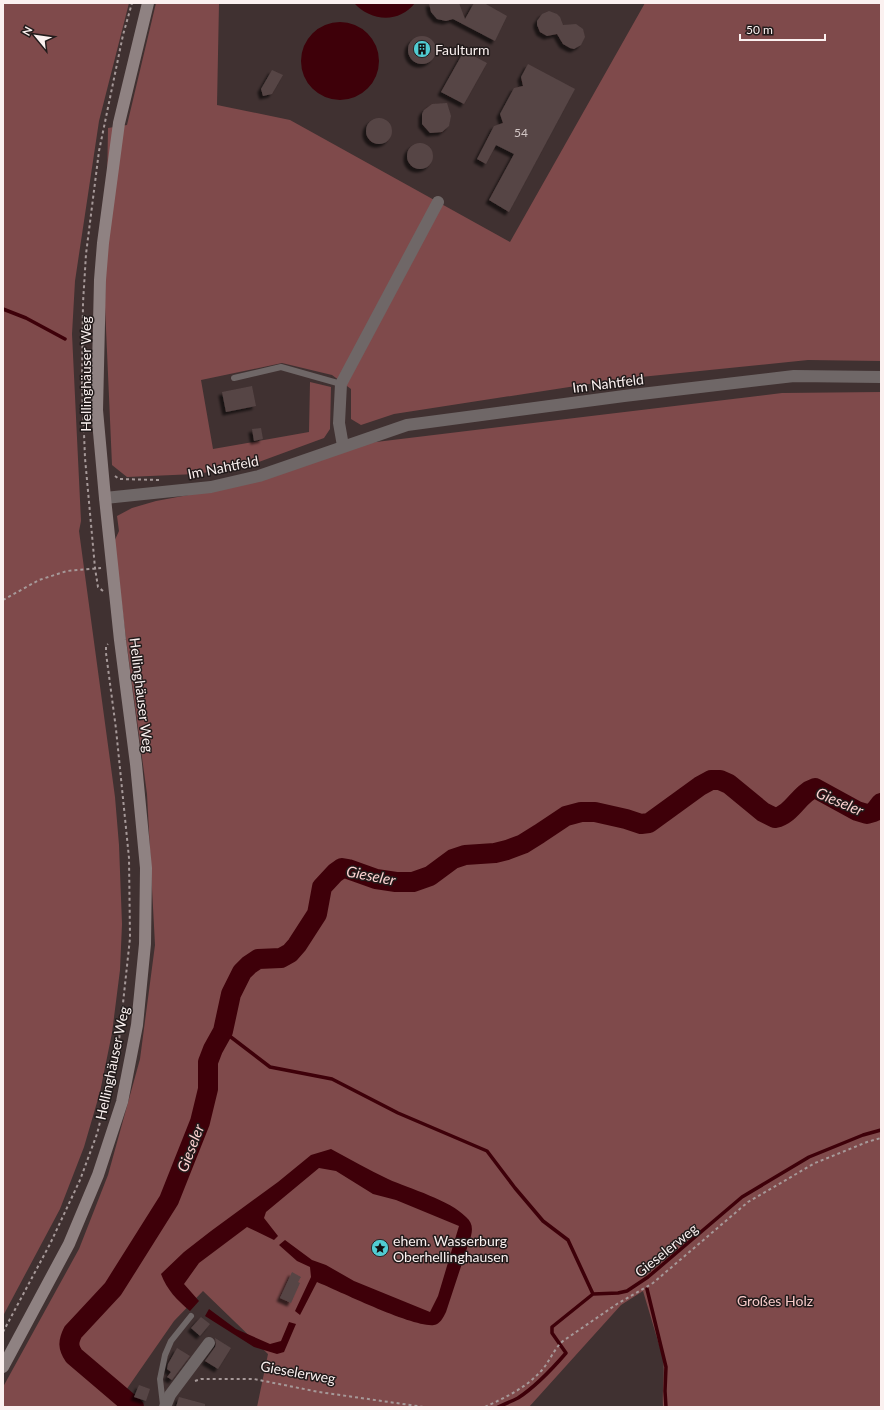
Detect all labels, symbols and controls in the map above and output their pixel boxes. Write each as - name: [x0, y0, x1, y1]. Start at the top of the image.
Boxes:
- north arrow: [16, 16, 56, 56]
- scale bar: [740, 16, 825, 42]
- text: 50 m: [746, 22, 773, 37]
- text: N: [19, 24, 35, 38]
- building icon: Faulturm: [412, 39, 432, 59]
- place label: Faulturm: [435, 41, 489, 58]
- house number: 54: [514, 125, 528, 140]
- street label: Hellinghäuser Weg: [77, 316, 94, 432]
- street label: Im Nahtfeld: [571, 370, 645, 396]
- street label: Im Nahtfeld: [186, 452, 260, 482]
- street label: Hellinghäuser Weg: [127, 637, 157, 753]
- water label: Gieseler: [814, 783, 867, 819]
- water label: Gieseler: [345, 861, 398, 889]
- street label: Hellinghäuser Weg: [92, 1005, 132, 1121]
- water label: Gieseler: [173, 1121, 208, 1174]
- street label: Gieselerweg: [631, 1220, 701, 1280]
- place label: ehem. Wasserburg Oberhellinghausen: [393, 1232, 509, 1265]
- place icon: ehem. Wasserburg Oberhellinghausen: [370, 1238, 390, 1258]
- park label: Großes Holz: [737, 1292, 813, 1309]
- street label: Gieselerweg: [259, 1357, 337, 1387]

